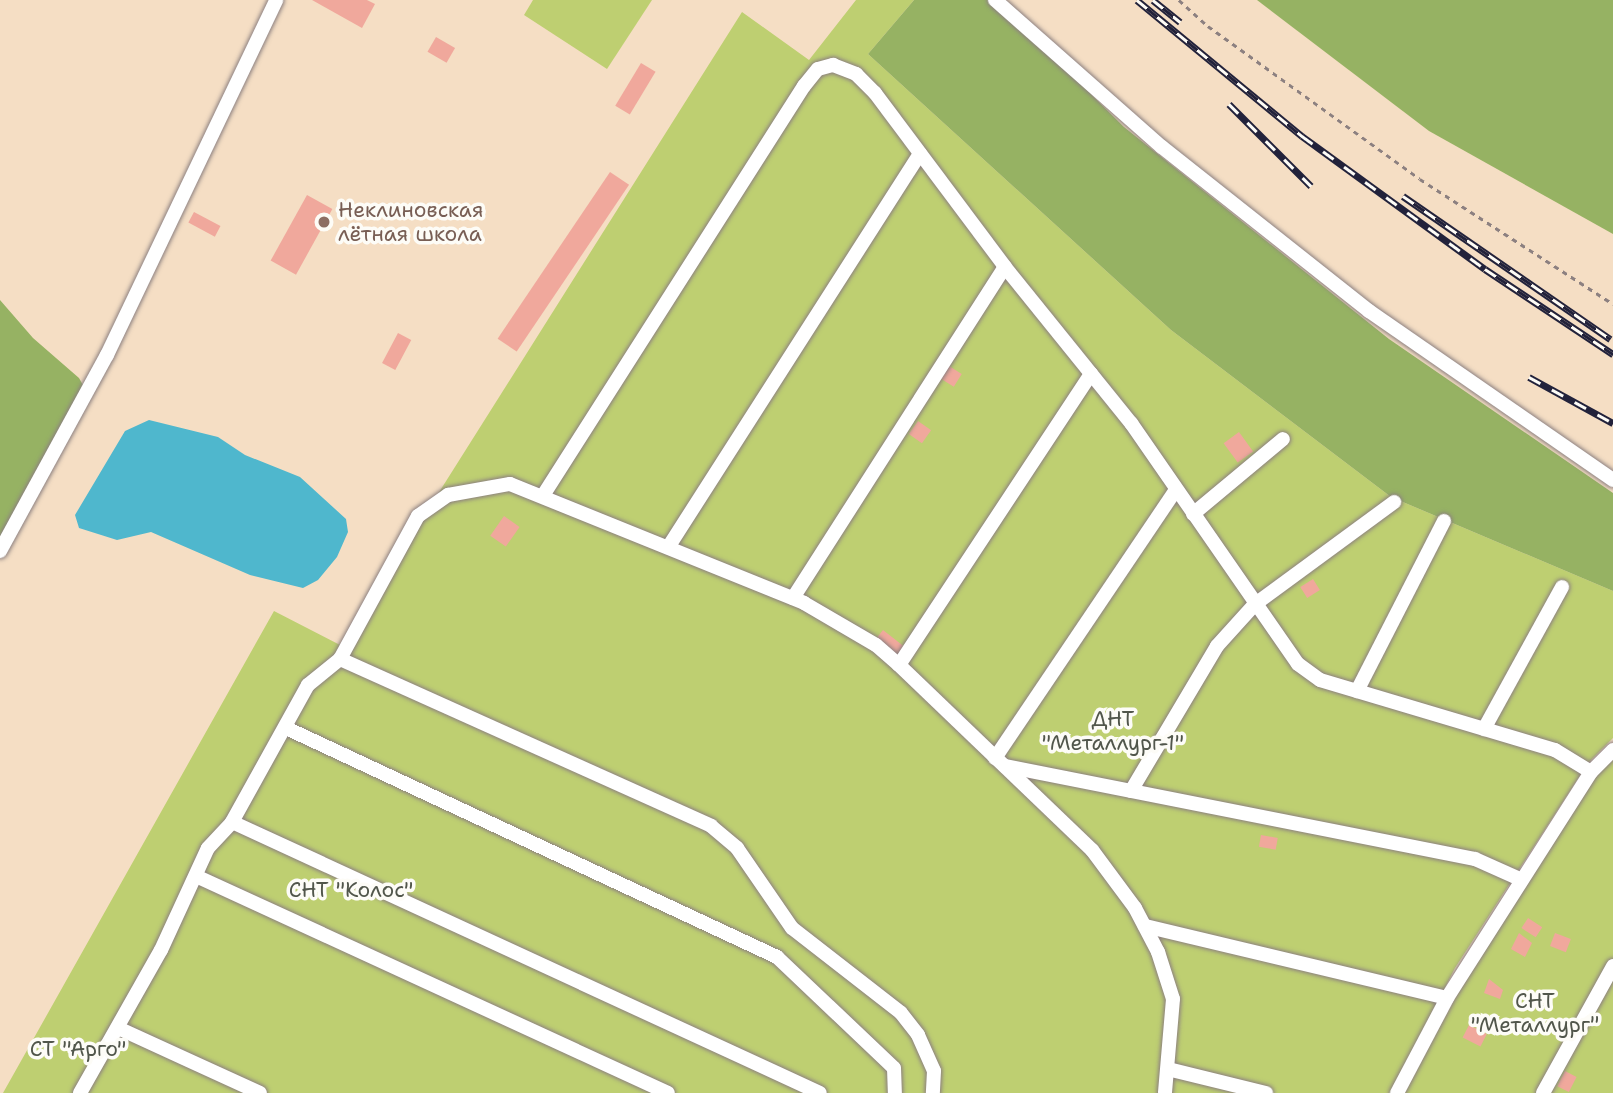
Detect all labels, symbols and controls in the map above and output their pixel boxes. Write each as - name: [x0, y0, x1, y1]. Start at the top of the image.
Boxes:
- place label: Неклиновская лётная школа: [338, 197, 483, 247]
- marker: Неклиновская лётная школа: [316, 214, 332, 230]
- park label: ДНТ "Металлург-1": [1042, 706, 1184, 756]
- park label: СНТ "Колос": [289, 877, 413, 903]
- park label: СНТ "Металлург": [1471, 988, 1599, 1038]
- park label: СТ "Арго": [30, 1036, 126, 1062]

